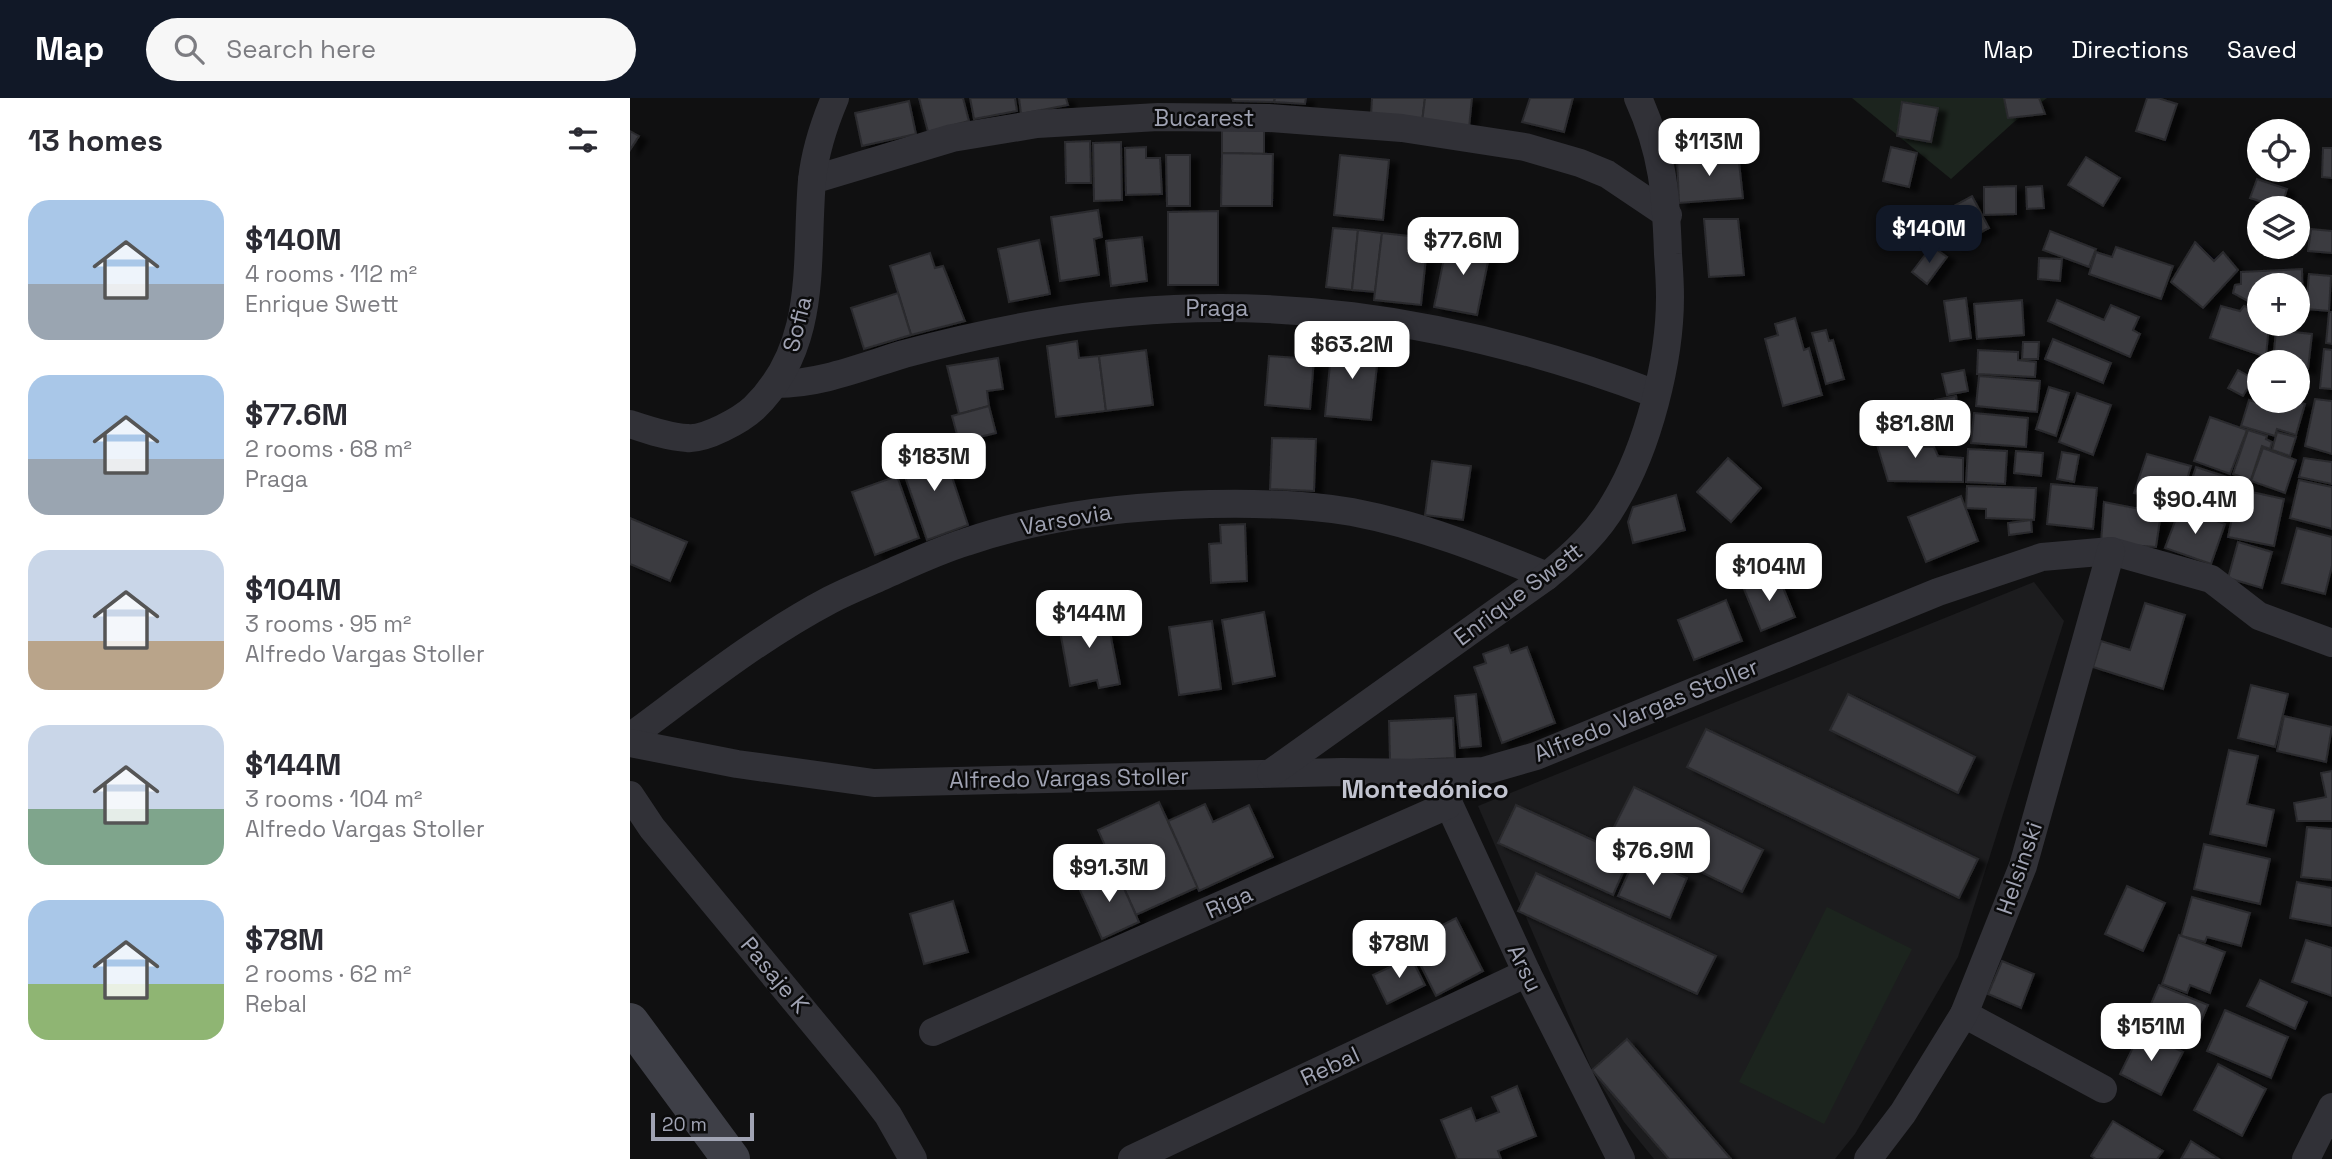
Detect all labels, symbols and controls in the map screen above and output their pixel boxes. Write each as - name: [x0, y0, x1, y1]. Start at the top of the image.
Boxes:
- search box: [146, 18, 636, 81]
- text: Map: [35, 28, 104, 70]
- icon: search: [170, 30, 208, 68]
- text: Search here: [226, 32, 376, 66]
- text: Map: [1983, 34, 2033, 65]
- text: Directions: [2071, 34, 2189, 65]
- text: Saved: [2227, 34, 2297, 65]
- street label: Bucarest: [1154, 103, 1254, 133]
- pin: $113M: [1660, 118, 1758, 178]
- map controls: [2247, 119, 2310, 413]
- button: locate: [2247, 119, 2310, 182]
- text: 13 homes: [28, 121, 163, 160]
- icon: filters: [564, 121, 602, 159]
- text: $113M: [1675, 126, 1744, 156]
- button: layers: [2247, 196, 2310, 259]
- pin: $140M: [1880, 206, 1978, 265]
- text: $140M: [1892, 213, 1966, 243]
- pin: $77.6M: [1406, 218, 1520, 277]
- text: $140M: [245, 220, 342, 259]
- text: $77.6M: [1424, 225, 1502, 255]
- icon: home: [84, 228, 168, 312]
- text: 4 rooms · 112 m²: [245, 259, 417, 289]
- button: +: [2247, 273, 2310, 336]
- text: Enrique Swett: [245, 289, 399, 319]
- street label: Sofia: [776, 293, 818, 355]
- street label: Praga: [1185, 293, 1249, 323]
- pin: $63.2M: [1295, 322, 1409, 381]
- text: $63.2M: [1311, 329, 1393, 359]
- button: −: [2247, 350, 2310, 413]
- text: $77.6M: [245, 395, 348, 434]
- pin: $81.8M: [1858, 400, 1972, 460]
- icon: home: [84, 403, 168, 487]
- text: $81.8M: [1875, 408, 1955, 438]
- text: 2 rooms · 68 m²: [245, 434, 412, 464]
- pin: $183M: [885, 434, 983, 493]
- text: $183M: [898, 441, 970, 471]
- text: Praga: [245, 464, 308, 494]
- pin: $90.4M: [2138, 476, 2252, 536]
- text: $90.4M: [2153, 484, 2237, 514]
- street label: Varsovia: [1018, 496, 1114, 542]
- street label: Enrique Swett: [1448, 536, 1588, 652]
- pin: $104M: [1720, 544, 1818, 603]
- text: $104M: [1732, 551, 1806, 581]
- text: $104M: [245, 570, 342, 609]
- icon: home: [84, 578, 168, 662]
- pin: $144M: [1040, 590, 1138, 650]
- text: $144M: [1052, 598, 1126, 628]
- text: 3 rooms · 95 m²: [245, 609, 411, 639]
- text: Alfredo Vargas Stoller: [245, 639, 485, 669]
- street label: Alfredo Vargas Stoller: [1529, 651, 1763, 769]
- text: $144M: [245, 745, 341, 784]
- icon: home: [84, 753, 168, 837]
- street label: Alfredo Vargas Stoller: [949, 761, 1189, 795]
- district label: Montedónico: [1341, 772, 1509, 806]
- text: 3 rooms · 104 m²: [245, 784, 422, 814]
- text: Alfredo Vargas Stoller: [245, 814, 485, 844]
- street label: Helsinski: [1989, 818, 2049, 918]
- pin: $76.9M: [1596, 828, 1710, 887]
- text: $76.9M: [1612, 835, 1694, 865]
- pin: $91.3M: [1052, 844, 1166, 904]
- text: $91.3M: [1069, 852, 1149, 882]
- street label: Riga: [1201, 879, 1257, 925]
- text: $78M: [245, 920, 324, 959]
- pin: $78M: [1358, 920, 1440, 980]
- icon: home: [84, 928, 168, 1012]
- text: $78M: [1369, 928, 1429, 958]
- street label: Pasaje K: [734, 930, 816, 1020]
- street label: Arsu: [1501, 939, 1549, 997]
- text: 2 rooms · 62 m²: [245, 959, 411, 989]
- text: Rebal: [245, 989, 307, 1019]
- pin: $151M: [2102, 1004, 2200, 1063]
- text: $151M: [2117, 1011, 2185, 1041]
- street label: Rebal: [1296, 1039, 1364, 1093]
- scale bar: [651, 1110, 754, 1142]
- text: 20 m: [662, 1112, 707, 1137]

